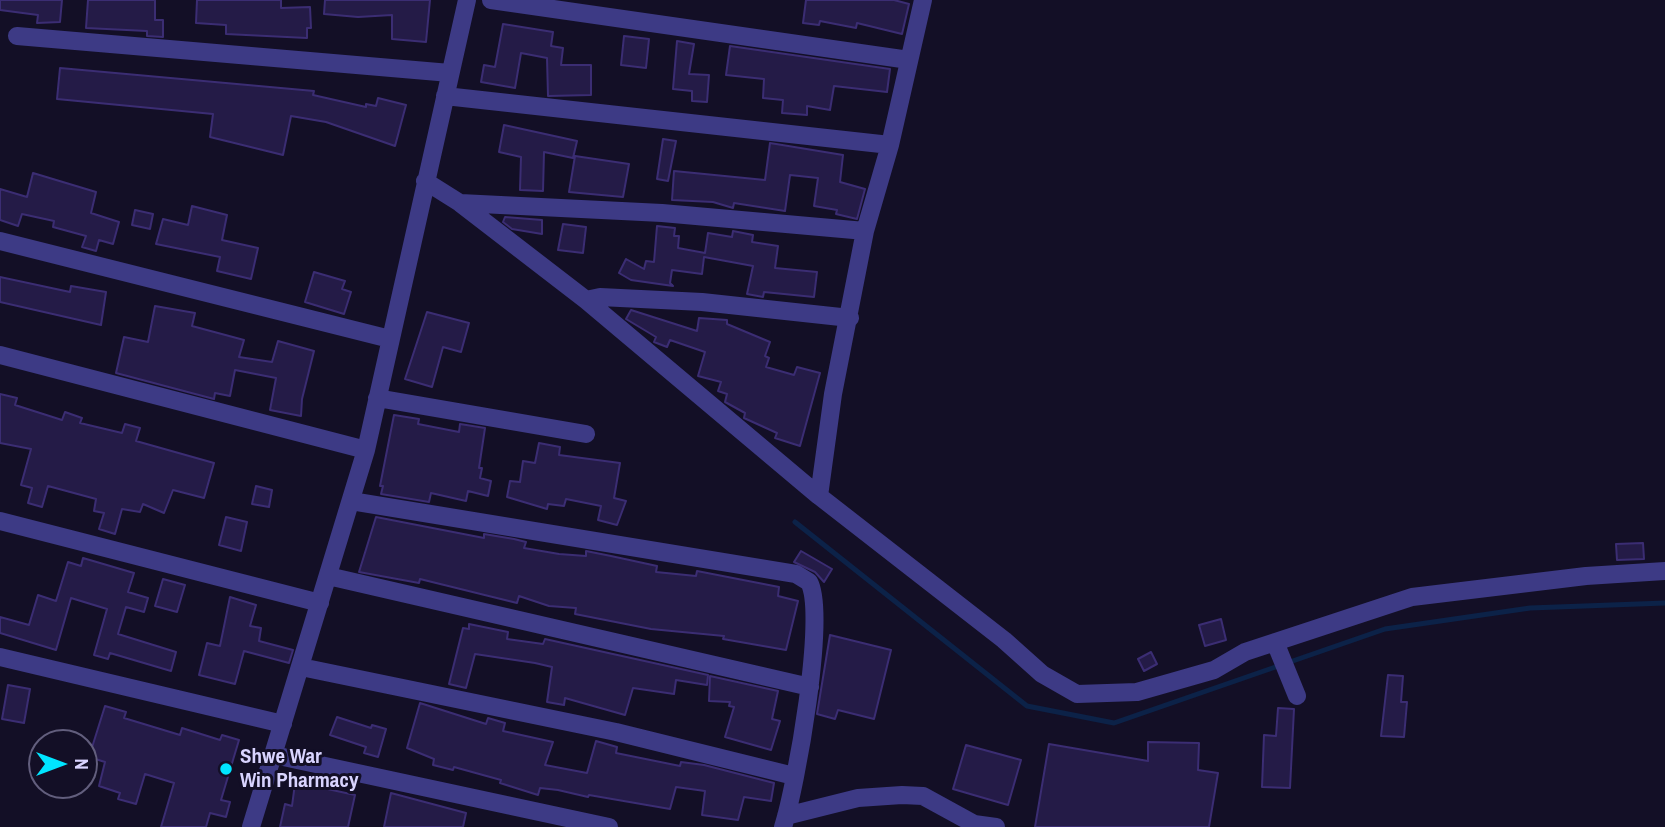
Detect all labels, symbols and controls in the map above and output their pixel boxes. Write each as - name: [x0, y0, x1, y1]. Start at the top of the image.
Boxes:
- north arrow: [28, 729, 98, 799]
- place label: Shwe War Win Pharmacy: [240, 744, 359, 794]
- text: N: [69, 758, 95, 770]
- marker: Shwe War Win Pharmacy: [218, 761, 234, 777]

